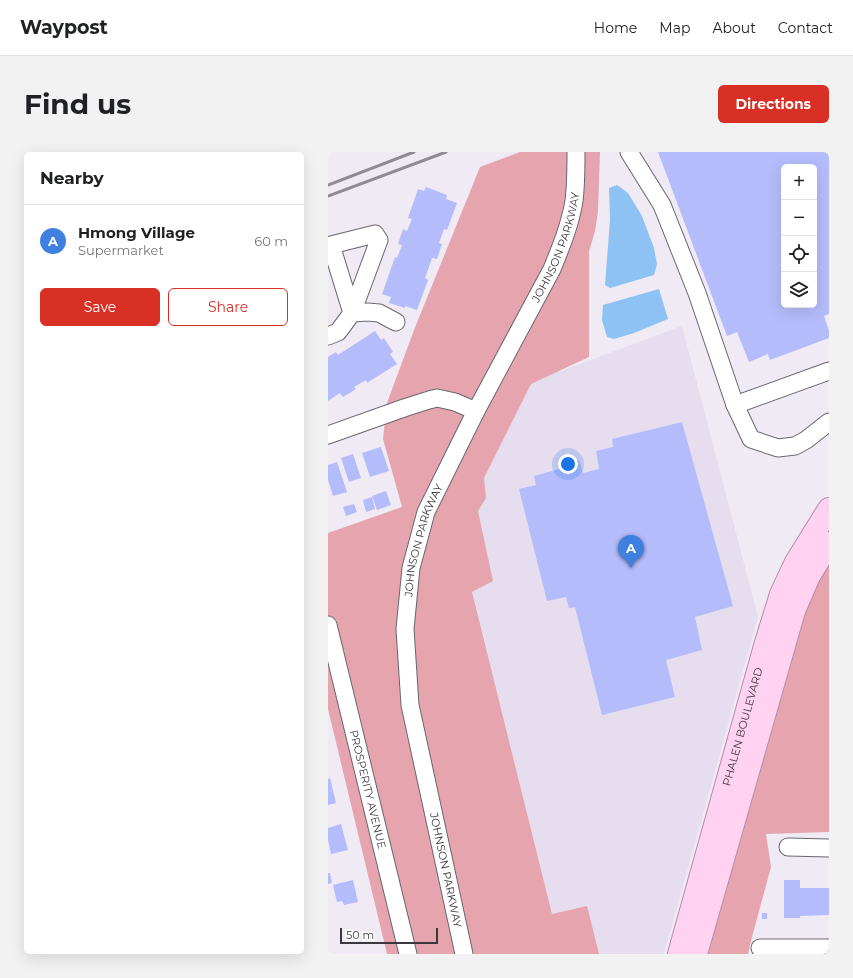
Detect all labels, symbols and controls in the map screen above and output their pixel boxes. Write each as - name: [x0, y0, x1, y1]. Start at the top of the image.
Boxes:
- text: Waypost: [20, 16, 108, 39]
- text: Home: [594, 19, 637, 37]
- text: Map: [659, 19, 690, 37]
- text: About: [712, 19, 756, 37]
- text: Contact: [778, 19, 833, 37]
- button: Directions: [718, 85, 829, 123]
- text: Find us: [24, 87, 131, 121]
- map controls: [781, 164, 817, 308]
- button: +: [781, 164, 817, 200]
- text: Nearby: [40, 168, 104, 188]
- street label: JOHNSON PARKWAY: [528, 191, 582, 305]
- button: −: [781, 200, 817, 236]
- text: Hmong Village: [78, 223, 195, 242]
- text: A: [48, 233, 58, 249]
- text: 60 m: [254, 233, 288, 249]
- button: locate: [781, 236, 817, 272]
- text: Supermarket: [78, 242, 164, 258]
- button: layers: [781, 272, 817, 308]
- button: Save: [40, 288, 160, 326]
- button: Share: [168, 288, 288, 326]
- your location: [558, 454, 578, 474]
- street label: JOHNSON PARKWAY: [401, 482, 446, 598]
- pin: A: [618, 535, 644, 568]
- street label: PHALEN BOULEVARD: [719, 666, 766, 788]
- street label: PROSPERITY AVENUE: [347, 728, 389, 850]
- street label: JOHNSON PARKWAY: [427, 810, 465, 929]
- scale bar: [340, 926, 438, 945]
- text: 50 m: [346, 928, 374, 942]

